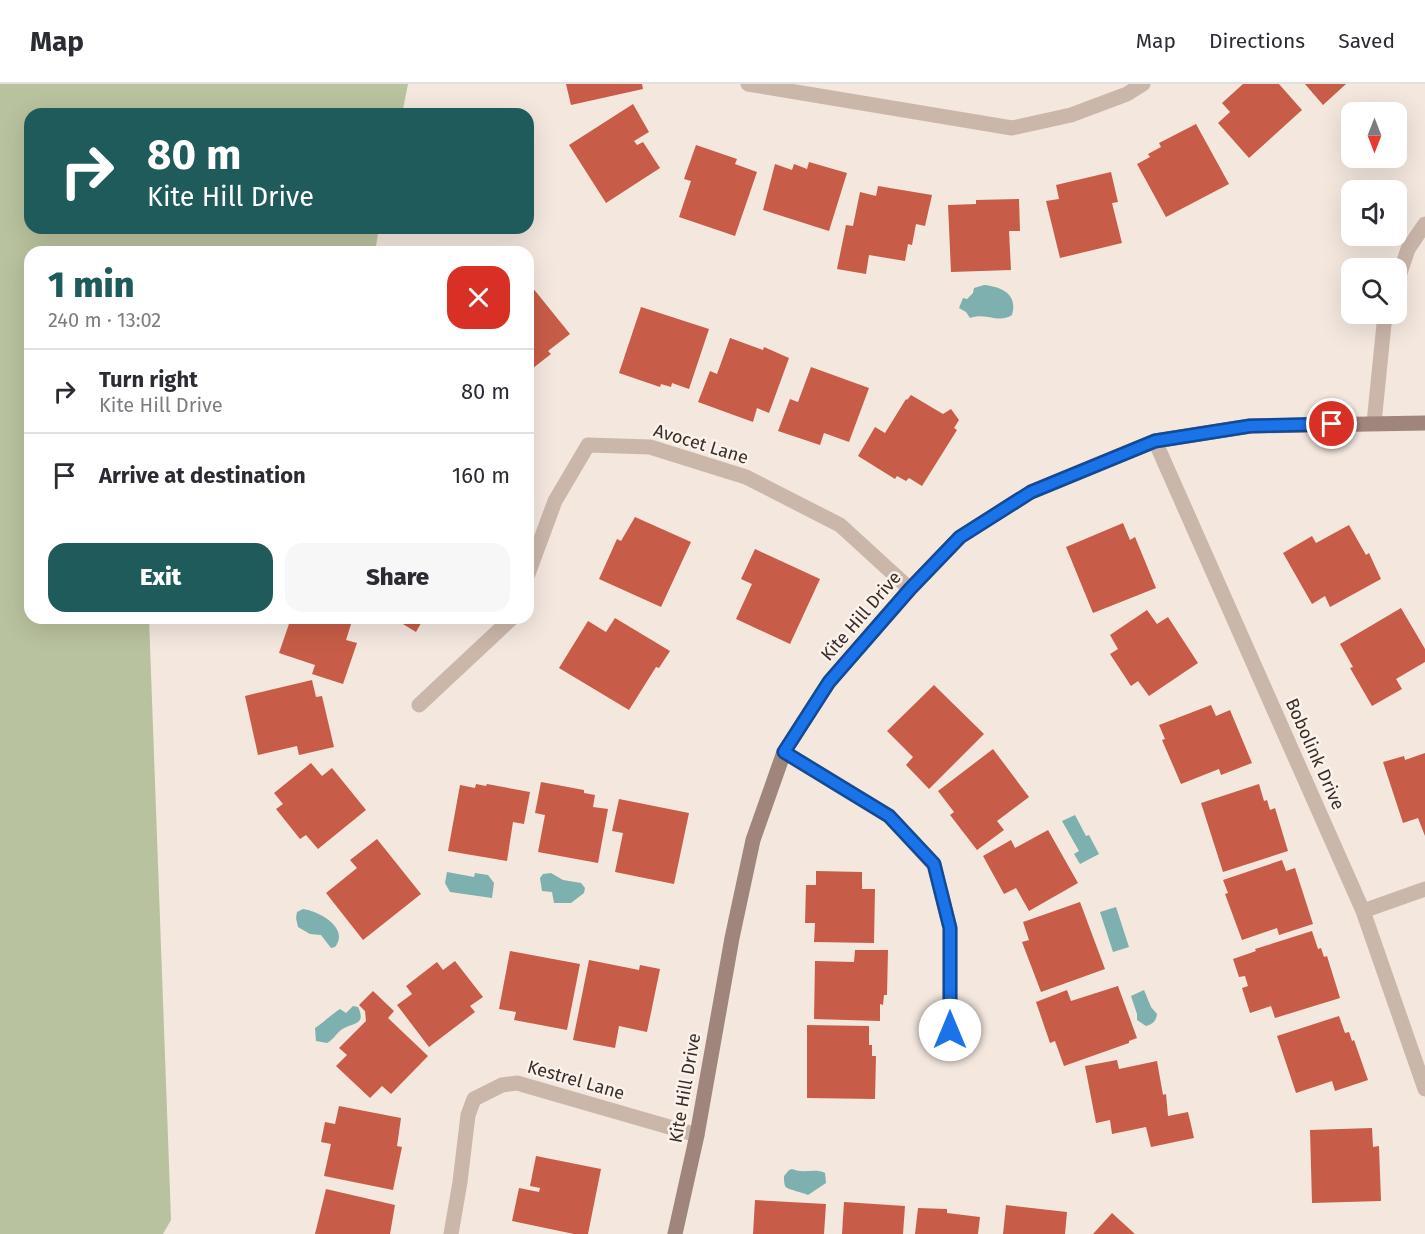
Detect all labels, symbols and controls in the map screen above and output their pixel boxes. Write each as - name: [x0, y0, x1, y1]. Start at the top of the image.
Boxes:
- text: Map: [30, 25, 84, 58]
- text: Map: [1136, 28, 1176, 54]
- text: Directions: [1209, 28, 1305, 54]
- text: Saved: [1338, 28, 1395, 54]
- north arrow: [1341, 102, 1407, 168]
- map controls: [1341, 102, 1407, 324]
- text: 80 m: [147, 130, 241, 180]
- icon: right: [48, 132, 126, 210]
- button: sound: [1341, 180, 1407, 246]
- text: Kite Hill Drive: [147, 181, 314, 213]
- button: search: [1341, 258, 1407, 324]
- text: 1 min: [48, 263, 134, 307]
- button: close: [447, 266, 510, 329]
- text: 240 m · 13:02: [48, 308, 161, 332]
- text: Turn right: [99, 366, 198, 393]
- icon: right: [48, 375, 81, 408]
- text: 80 m: [461, 378, 510, 405]
- text: Kite Hill Drive: [99, 393, 223, 417]
- pin: [1306, 398, 1357, 449]
- icon: arrive: [1315, 407, 1348, 440]
- street label: Avocet Lane: [651, 419, 751, 469]
- icon: arrive: [48, 459, 81, 492]
- text: Arrive at destination: [99, 462, 306, 489]
- text: 160 m: [452, 462, 510, 489]
- button: Exit: [48, 543, 273, 612]
- button: Share: [285, 543, 510, 612]
- street label: Kite Hill Drive: [816, 567, 906, 665]
- street label: Bobolink Drive: [1281, 695, 1349, 813]
- position arrow: [918, 998, 982, 1062]
- street label: Kite Hill Drive: [664, 1031, 706, 1145]
- street label: Kestrel Lane: [525, 1056, 627, 1104]

